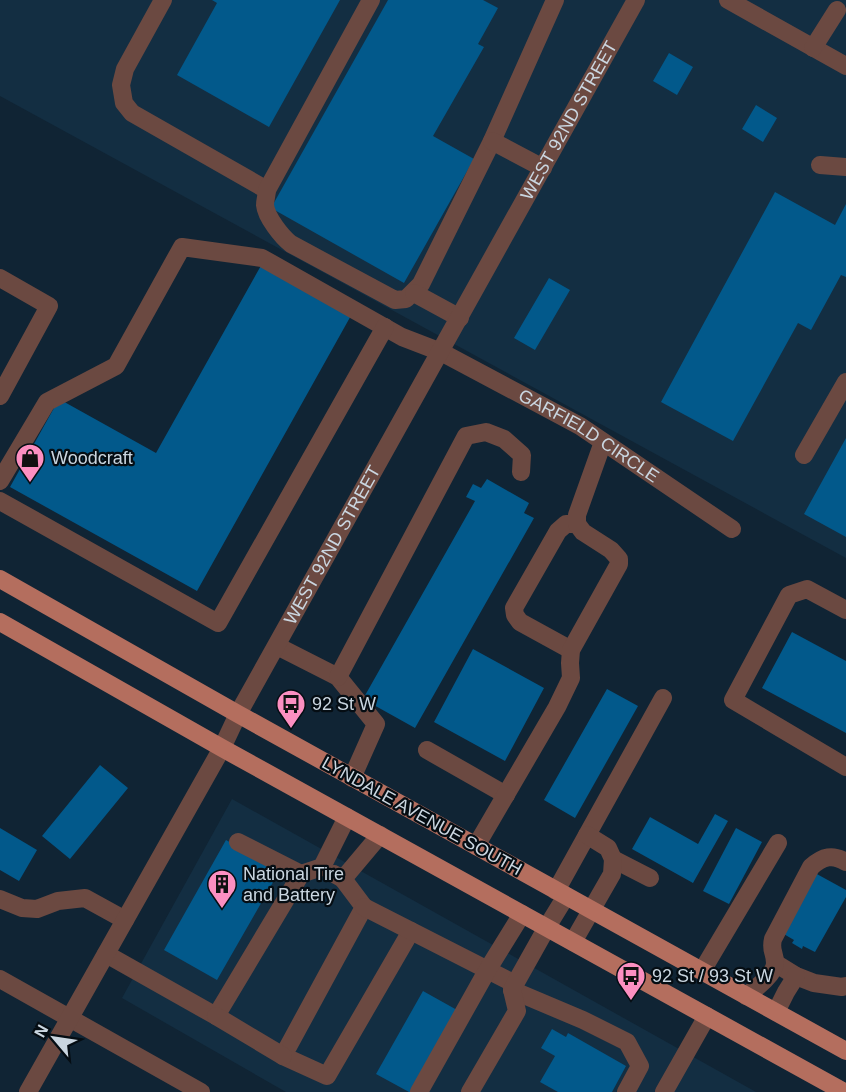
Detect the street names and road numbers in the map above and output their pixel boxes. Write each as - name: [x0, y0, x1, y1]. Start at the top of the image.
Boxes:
- street label: WEST 92ND STREET: [517, 38, 621, 203]
- street label: GARFIELD CIRCLE: [515, 385, 663, 486]
- street label: WEST 92ND STREET: [280, 462, 384, 628]
- street label: LYNDALE AVENUE SOUTH: [319, 753, 525, 879]

